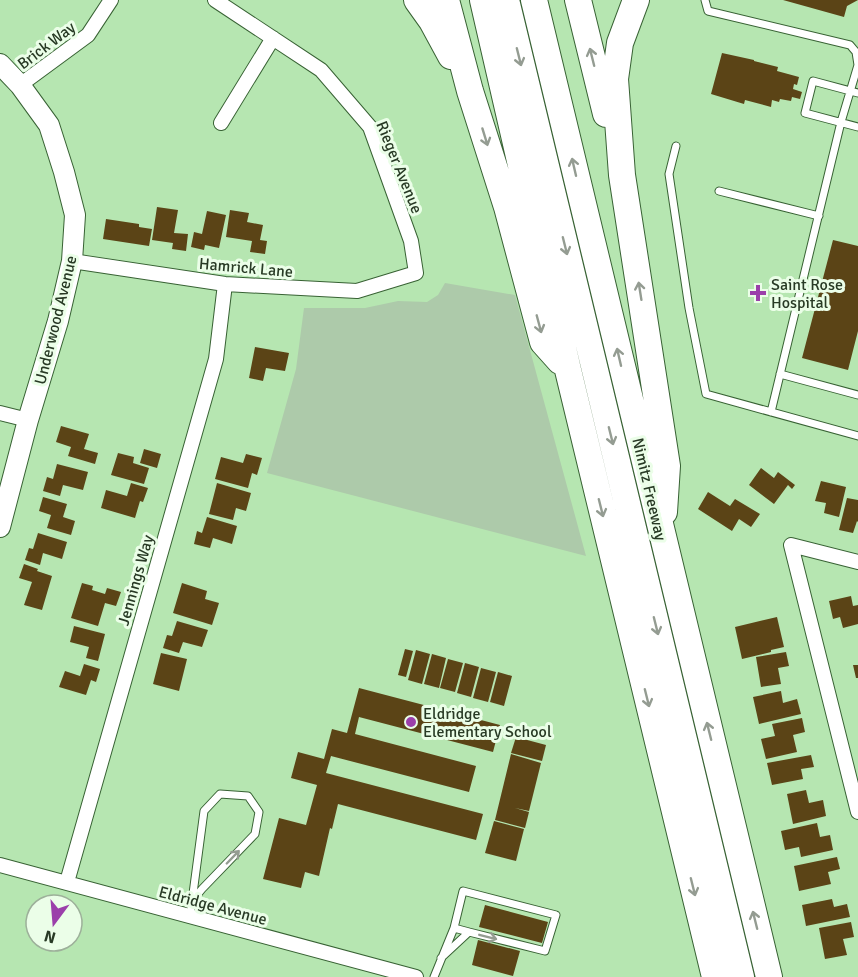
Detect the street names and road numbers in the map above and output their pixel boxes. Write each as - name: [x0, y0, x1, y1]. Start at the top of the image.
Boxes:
- street label: Brick Way: [14, 17, 80, 74]
- street label: Rieger Avenue: [371, 118, 427, 216]
- street label: Underwood Avenue: [30, 254, 82, 387]
- street label: Hamrick Lane: [198, 254, 294, 282]
- street label: Nimitz Freeway: [627, 436, 671, 543]
- street label: Jennings Way: [114, 532, 159, 628]
- street label: Eldridge Avenue: [156, 882, 269, 930]

